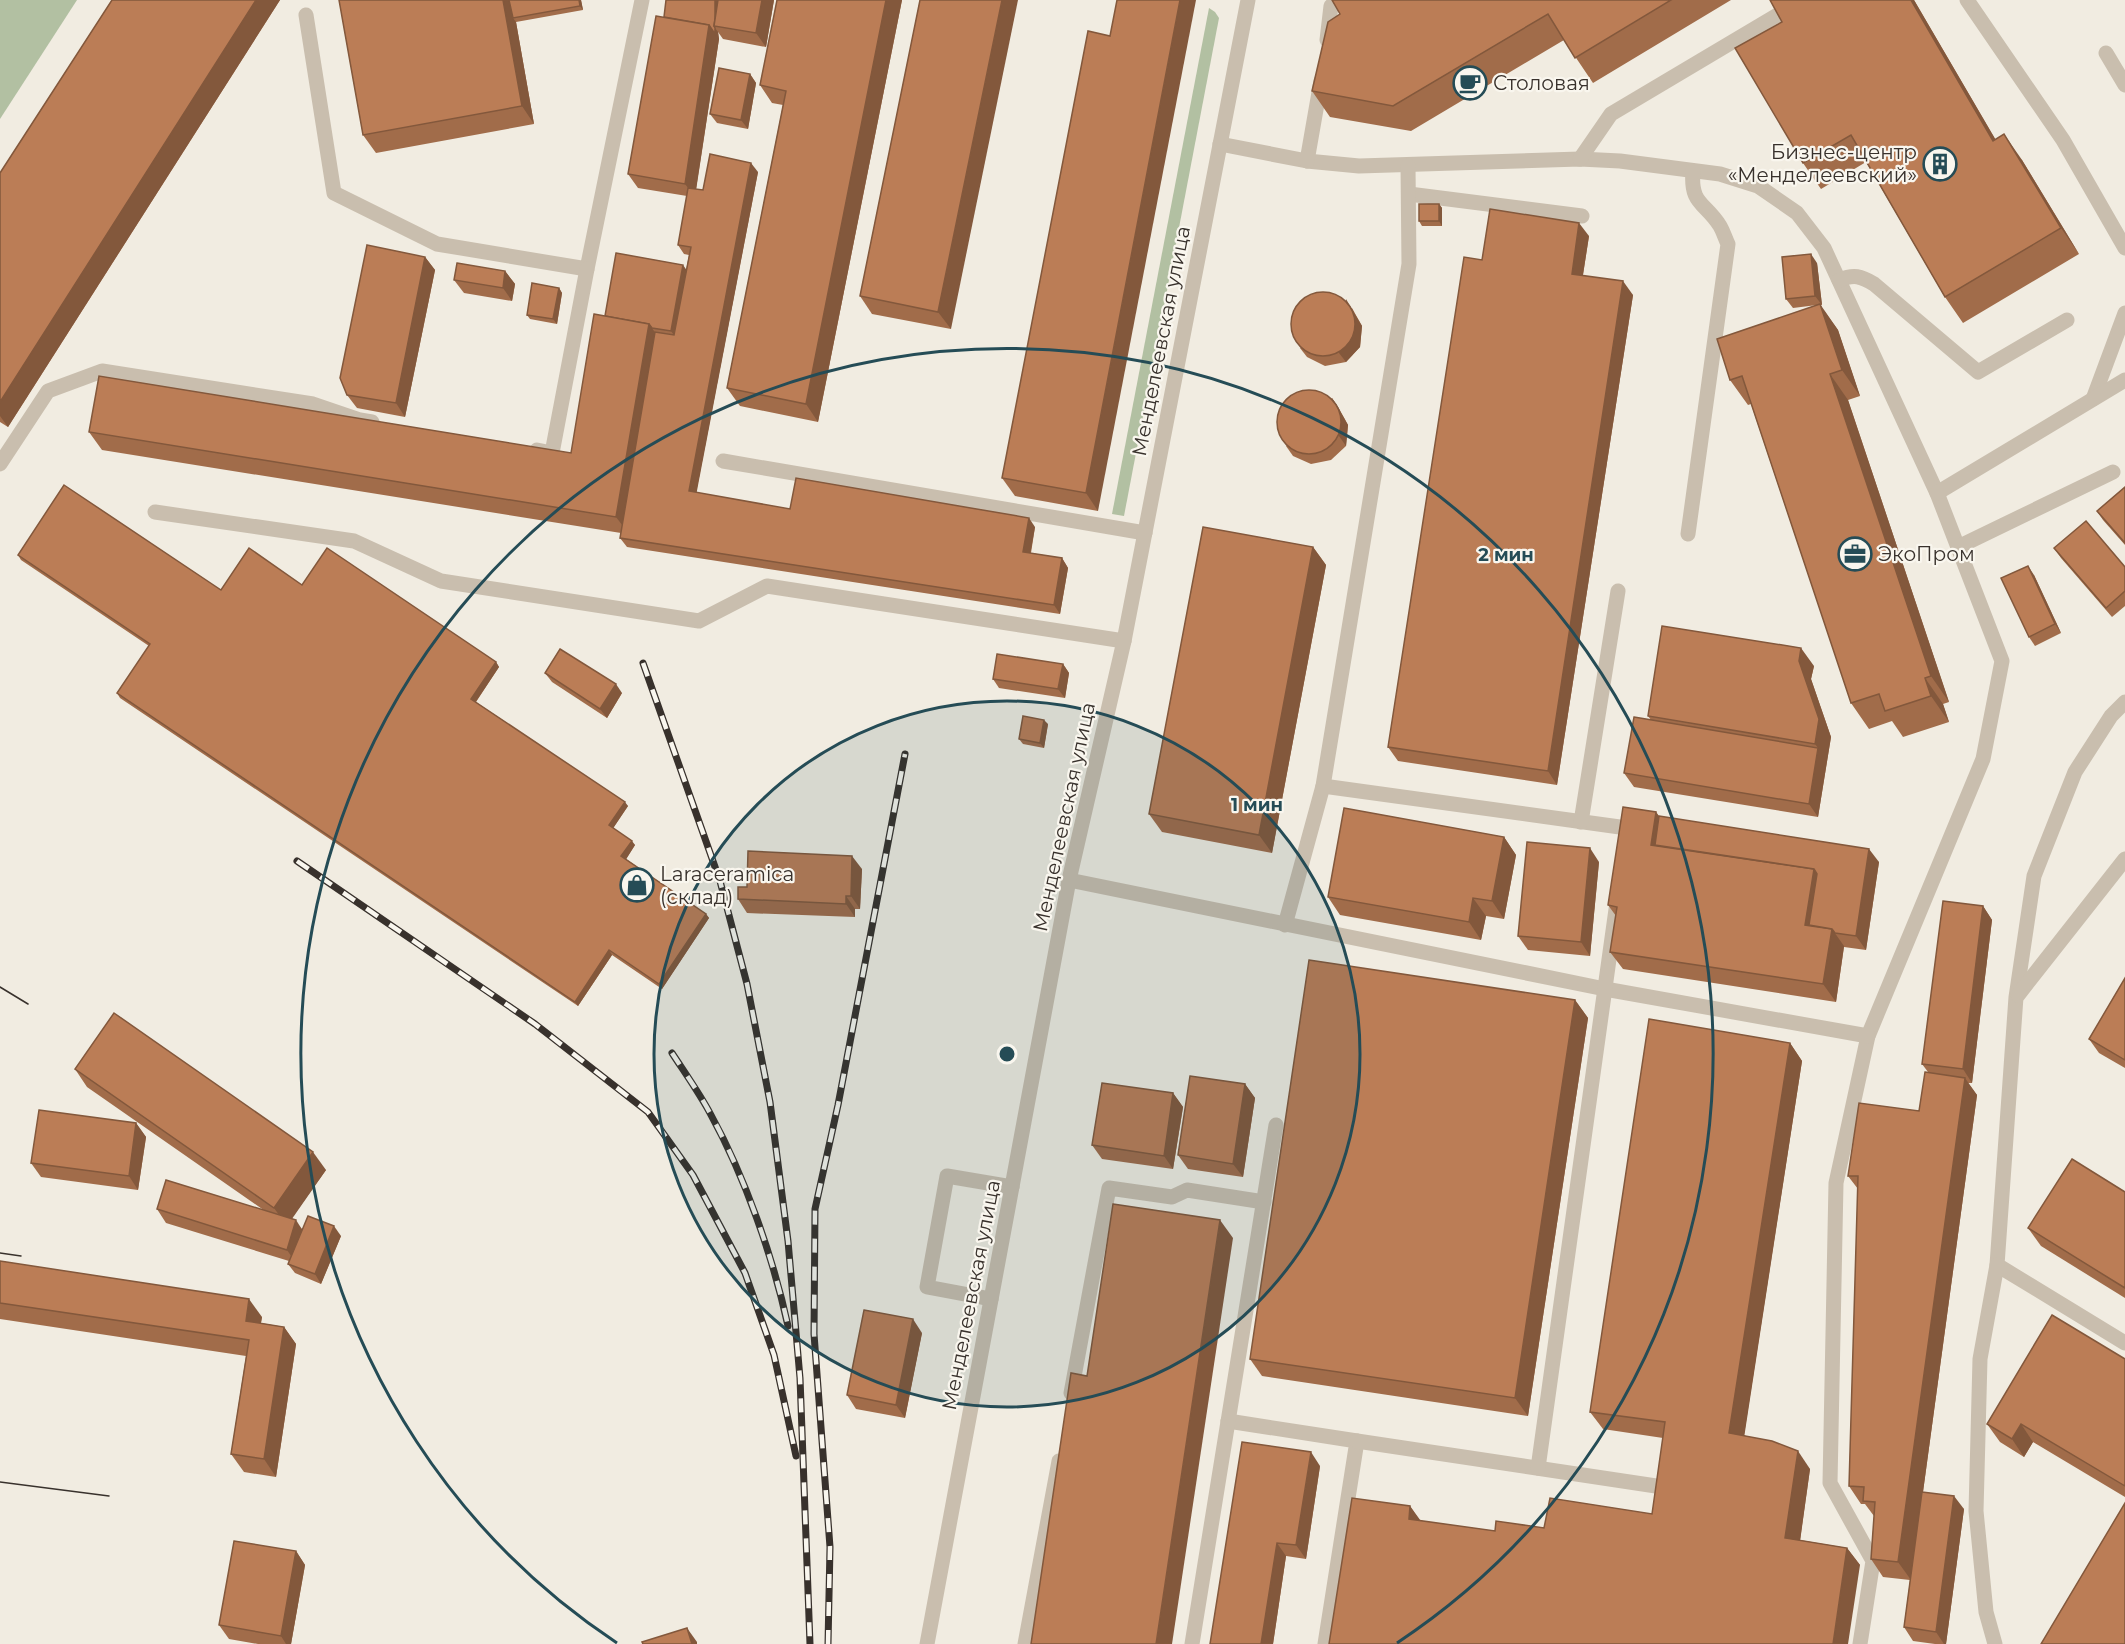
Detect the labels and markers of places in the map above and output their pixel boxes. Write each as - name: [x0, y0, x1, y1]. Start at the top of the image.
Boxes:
- cafe icon: Столовая: [1452, 65, 1488, 101]
- place label: Столовая: [1493, 71, 1590, 95]
- place label: Бизнес-центр «Менделеевский»: [1728, 140, 1917, 187]
- building icon: Бизнес-центр «Менделеевский»: [1922, 146, 1958, 182]
- office icon: ЭкоПром: [1837, 536, 1873, 572]
- place label: ЭкоПром: [1878, 542, 1975, 566]
- place label: Laraceramica (склад): [660, 862, 794, 909]
- shop icon: Laraceramica (склад): [619, 867, 655, 903]
- centre of rings: [997, 1044, 1017, 1064]

